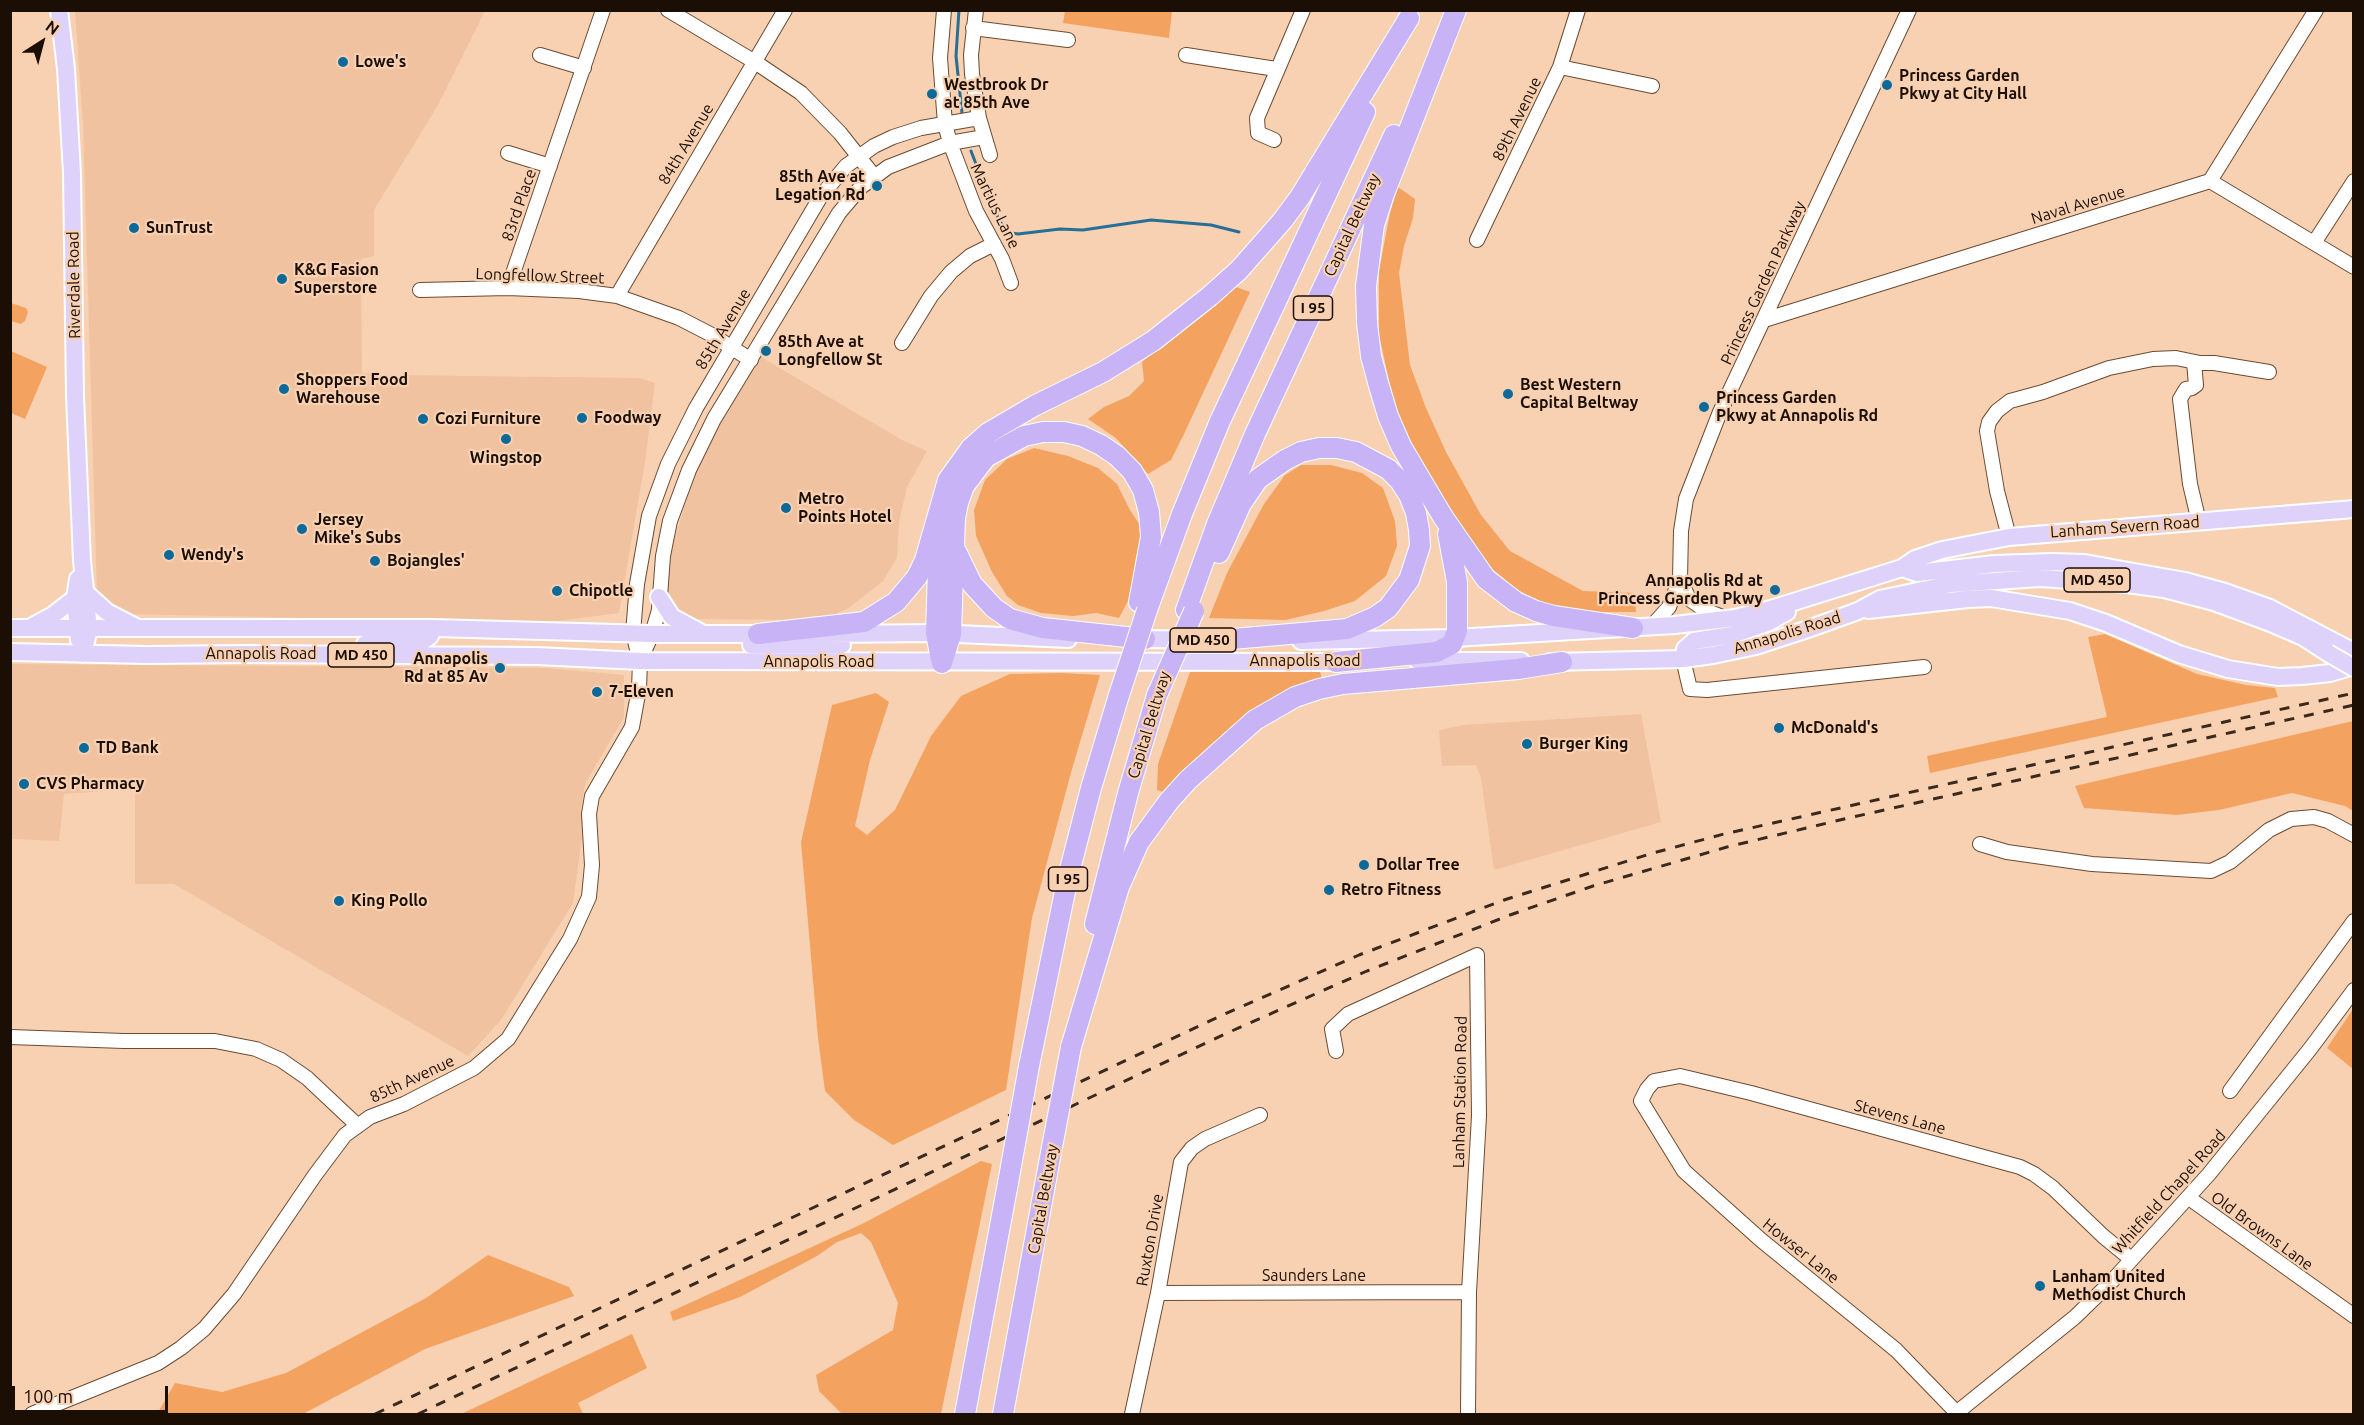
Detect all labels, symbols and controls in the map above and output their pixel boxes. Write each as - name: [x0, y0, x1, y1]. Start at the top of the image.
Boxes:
- north arrow: [12, 12, 72, 72]
- text: N: [42, 17, 63, 38]
- place label: Lowe's: [355, 52, 406, 72]
- marker: Lowe's: [336, 55, 350, 69]
- place label: Princess Garden Pkwy at City Hall: [1899, 66, 2027, 104]
- street label: 89th Avenue: [1488, 74, 1546, 164]
- place label: Westbrook Dr at 85th Ave: [944, 75, 1049, 113]
- marker: Princess Garden Pkwy at City Hall: [1880, 78, 1894, 92]
- marker: Westbrook Dr at 85th Ave: [925, 87, 939, 101]
- street label: 84th Avenue: [654, 100, 718, 188]
- street label: Martius Lane: [966, 160, 1024, 252]
- street label: 83rd Place: [498, 166, 540, 244]
- place label: 85th Ave at Legation Rd: [775, 167, 865, 205]
- street label: Capital Beltway: [1320, 170, 1384, 280]
- marker: 85th Ave at Legation Rd: [870, 179, 884, 193]
- street label: Naval Avenue: [2029, 182, 2127, 228]
- street label: Princess Garden Parkway: [1717, 198, 1809, 368]
- place label: SunTrust: [146, 218, 213, 238]
- marker: SunTrust: [127, 221, 141, 235]
- street label: Riverdale Road: [63, 231, 85, 339]
- place label: K&G Fasion Superstore: [294, 260, 379, 298]
- street label: Longfellow Street: [475, 264, 605, 288]
- marker: K&G Fasion Superstore: [275, 272, 289, 286]
- street label: 85th Avenue: [691, 285, 755, 373]
- road number: I 95: [1294, 296, 1332, 320]
- place label: 85th Ave at Longfellow St: [778, 332, 882, 370]
- marker: 85th Ave at Longfellow St: [759, 344, 773, 358]
- place label: Shoppers Food Warehouse: [296, 370, 408, 408]
- place label: Best Western Capital Beltway: [1520, 375, 1638, 413]
- marker: Shoppers Food Warehouse: [277, 382, 291, 396]
- marker: Best Western Capital Beltway: [1501, 387, 1515, 401]
- place label: Princess Garden Pkwy at Annapolis Rd: [1716, 388, 1878, 426]
- marker: Princess Garden Pkwy at Annapolis Rd: [1697, 400, 1711, 414]
- place label: Foodway: [594, 408, 661, 428]
- place label: Cozi Furniture: [435, 409, 541, 429]
- marker: Foodway: [575, 411, 589, 425]
- marker: Cozi Furniture: [416, 412, 430, 426]
- marker: Wingstop: [499, 432, 513, 446]
- place label: Wingstop: [470, 448, 542, 468]
- place label: Metro Points Hotel: [798, 489, 892, 527]
- marker: Metro Points Hotel: [779, 501, 793, 515]
- place label: Jersey Mike's Subs: [314, 510, 401, 548]
- street label: Lanham Severn Road: [2050, 512, 2200, 542]
- marker: Jersey Mike's Subs: [295, 522, 309, 536]
- place label: Wendy's: [181, 545, 244, 565]
- marker: Wendy's: [162, 548, 176, 562]
- place label: Bojangles': [387, 551, 465, 571]
- marker: Bojangles': [368, 554, 382, 568]
- road number: MD 450: [2064, 568, 2130, 592]
- place label: Annapolis Rd at Princess Garden Pkwy: [1598, 571, 1763, 609]
- place label: Chipotle: [569, 581, 633, 601]
- marker: Annapolis Rd at Princess Garden Pkwy: [1768, 583, 1782, 597]
- marker: Chipotle: [550, 584, 564, 598]
- street label: Annapolis Road: [1731, 608, 1843, 658]
- road number: MD 450: [1170, 628, 1236, 652]
- road number: MD 450: [328, 643, 394, 667]
- street label: Annapolis Road: [205, 644, 317, 664]
- place label: Annapolis Rd at 85 Av: [404, 649, 488, 687]
- street label: Annapolis Road: [1249, 651, 1361, 671]
- street label: Annapolis Road: [763, 652, 875, 672]
- marker: Annapolis Rd at 85 Av: [493, 661, 507, 675]
- street label: Capital Beltway: [1124, 669, 1174, 781]
- place label: 7-Eleven: [609, 682, 674, 702]
- marker: 7-Eleven: [590, 685, 604, 699]
- place label: McDonald's: [1791, 718, 1878, 738]
- marker: McDonald's: [1772, 721, 1786, 735]
- place label: Burger King: [1539, 734, 1628, 754]
- marker: Burger King: [1520, 737, 1534, 751]
- place label: TD Bank: [96, 738, 159, 758]
- marker: TD Bank: [77, 741, 91, 755]
- place label: CVS Pharmacy: [36, 774, 144, 794]
- marker: CVS Pharmacy: [17, 777, 31, 791]
- place label: Dollar Tree: [1376, 855, 1460, 875]
- marker: Dollar Tree: [1357, 858, 1371, 872]
- road number: I 95: [1048, 867, 1088, 891]
- place label: Retro Fitness: [1341, 880, 1441, 900]
- marker: Retro Fitness: [1322, 883, 1336, 897]
- place label: King Pollo: [351, 891, 428, 911]
- marker: King Pollo: [332, 894, 346, 908]
- street label: Lanham Station Road: [1449, 1016, 1471, 1168]
- street label: 85th Avenue: [367, 1051, 457, 1107]
- street label: Stevens Lane: [1852, 1096, 1948, 1138]
- street label: Whitfield Chapel Road: [2108, 1126, 2230, 1258]
- street label: Capital Beltway: [1024, 1142, 1062, 1256]
- street label: Old Browns Lane: [2207, 1187, 2317, 1275]
- street label: Ruxton Drive: [1132, 1192, 1168, 1288]
- street label: Howser Lane: [1759, 1214, 1843, 1288]
- street label: Saunders Lane: [1262, 1266, 1366, 1286]
- place label: Lanham United Methodist Church: [2052, 1267, 2186, 1305]
- marker: Lanham United Methodist Church: [2033, 1279, 2047, 1293]
- scale bar: [15, 1374, 171, 1412]
- text: 100 m: [23, 1386, 73, 1406]

